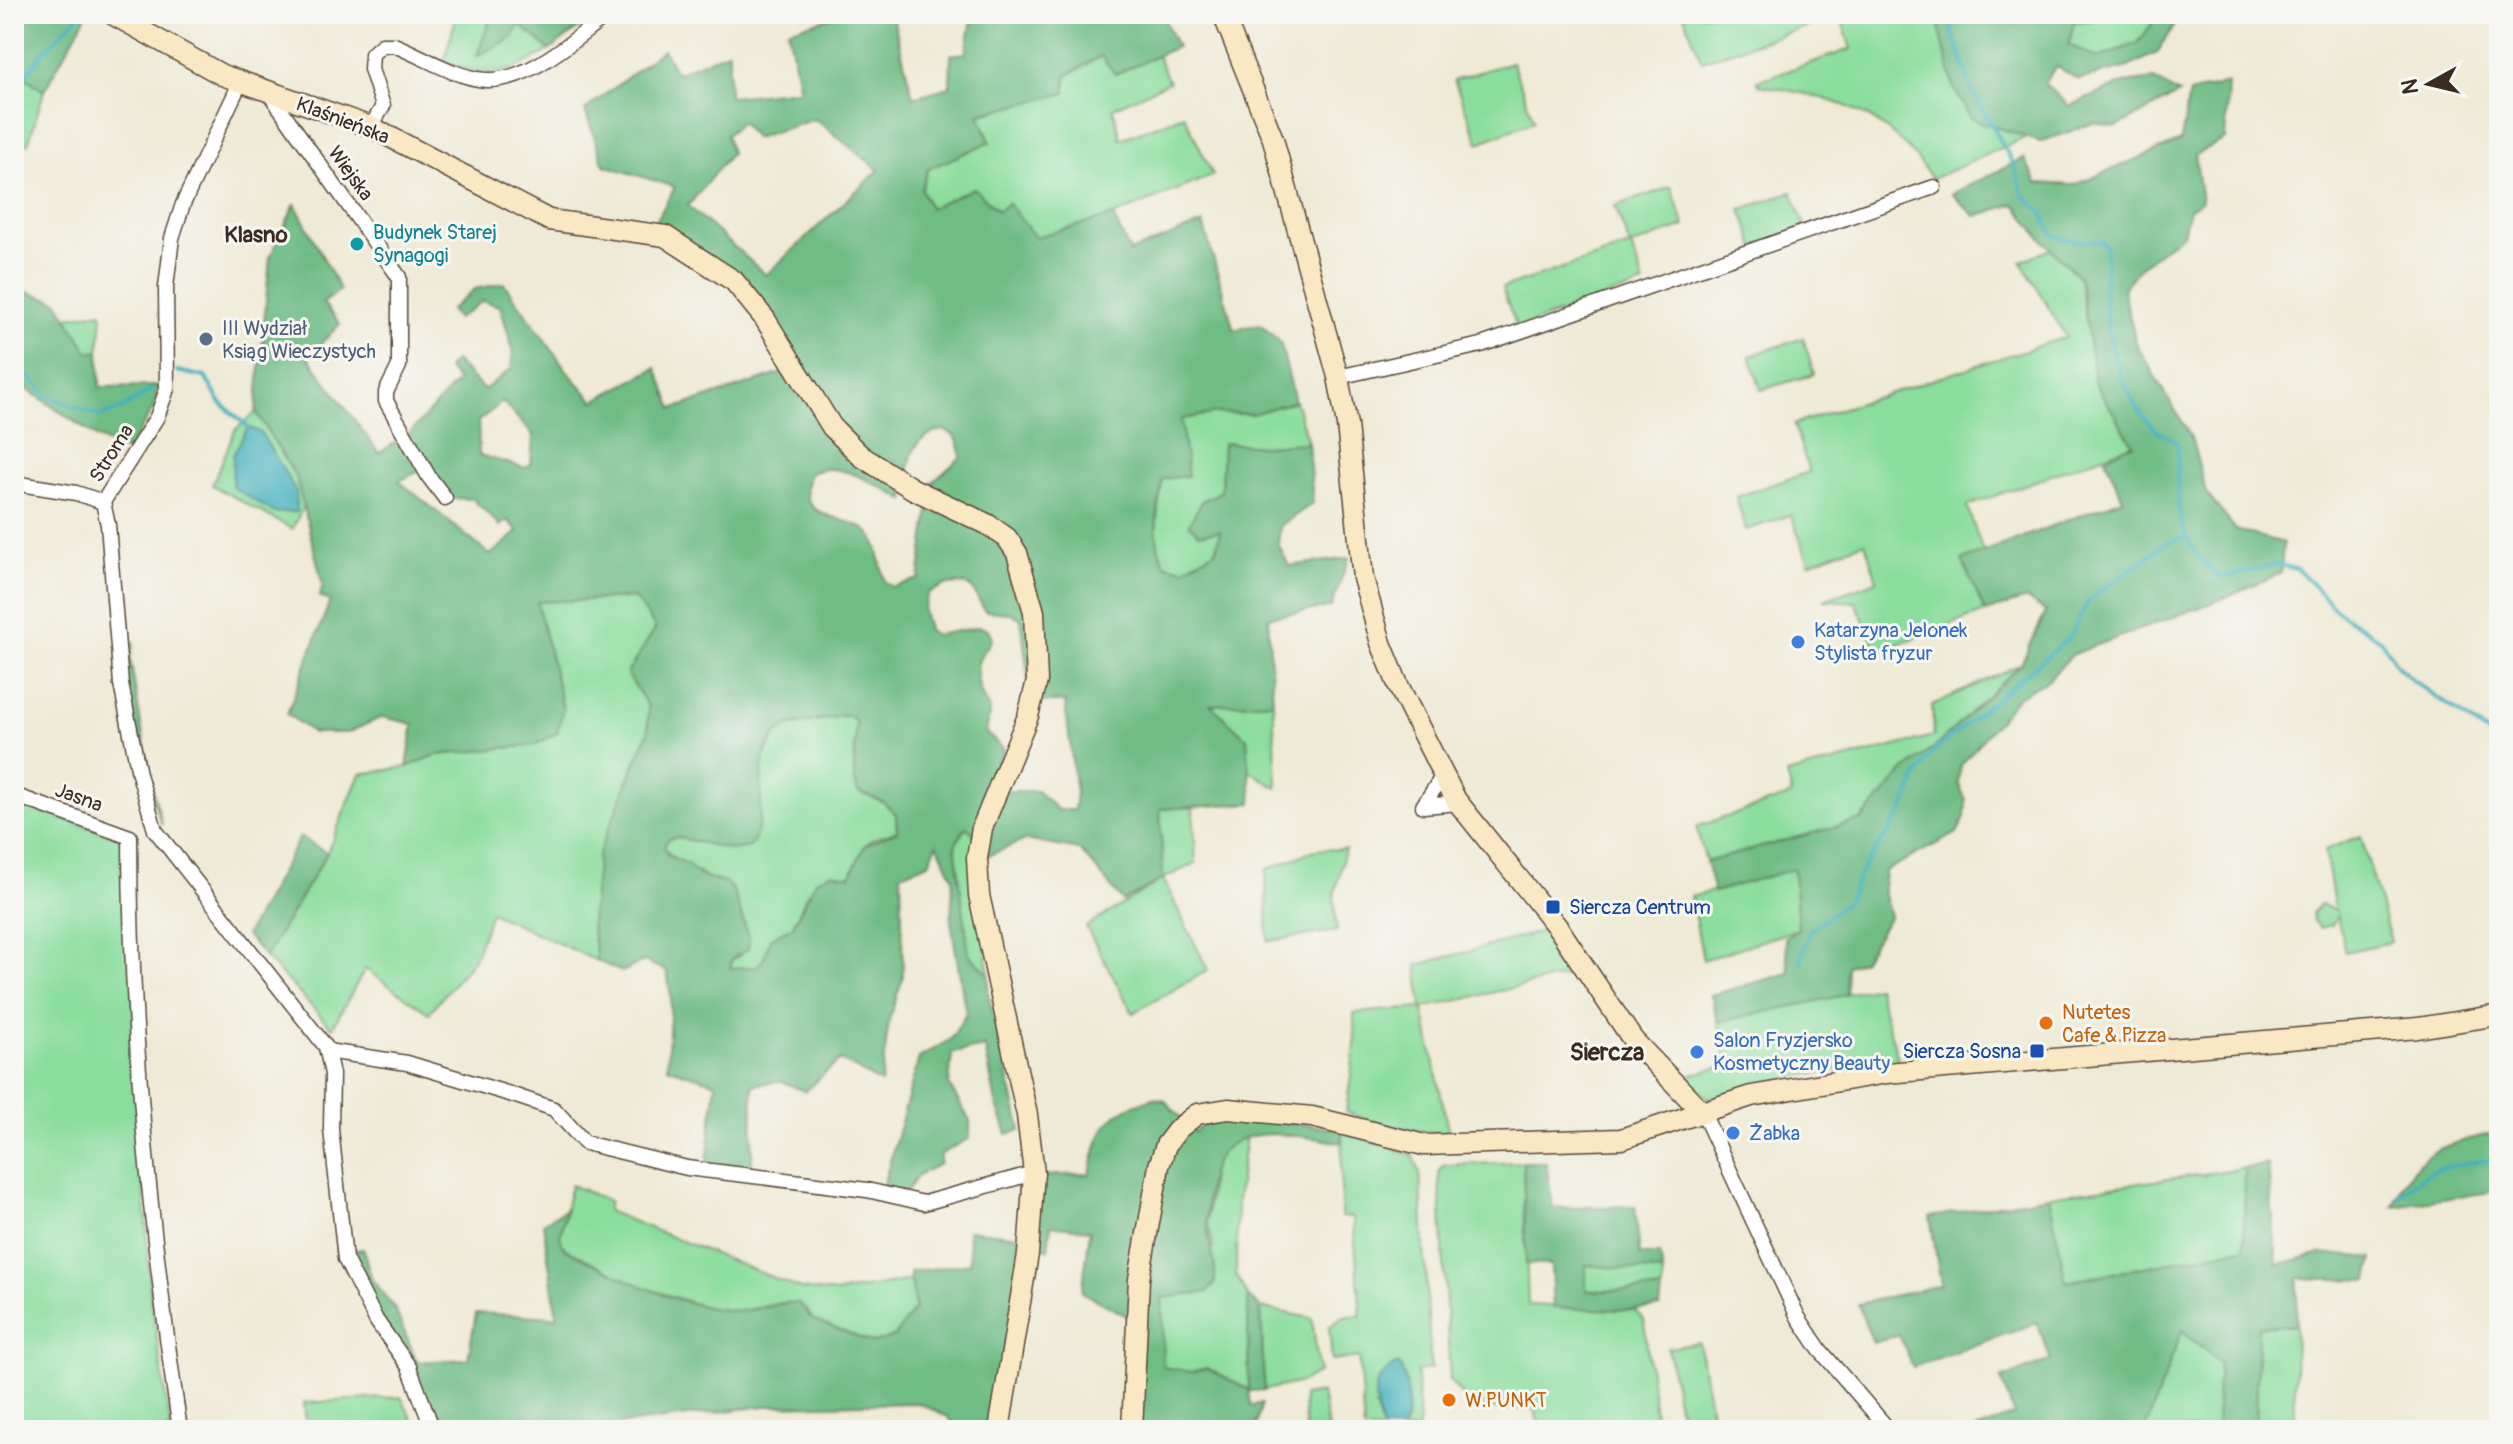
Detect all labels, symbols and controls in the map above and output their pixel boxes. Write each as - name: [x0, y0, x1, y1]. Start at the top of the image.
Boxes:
- north arrow: [2389, 44, 2469, 124]
- text: N: [2395, 77, 2425, 96]
- street label: Klaśnieńska: [293, 91, 393, 150]
- street label: Wiejska: [322, 141, 379, 206]
- place label: Budynek Starej Synagogi: [373, 220, 497, 268]
- district label: Klasno: [224, 221, 288, 249]
- marker: Budynek Starej Synagogi: [348, 235, 366, 253]
- place label: III Wydział Ksiąg Wieczystych: [222, 316, 376, 364]
- marker: III Wydział Ksiąg Wieczystych: [197, 330, 215, 348]
- street label: Stroma: [84, 420, 139, 487]
- place label: Katarzyna Jelonek Stylista fryzur: [1814, 618, 1968, 666]
- marker: Katarzyna Jelonek Stylista fryzur: [1789, 633, 1807, 651]
- street label: Jasna: [52, 777, 106, 818]
- place label: Siercza Centrum: [1569, 895, 1711, 920]
- marker: Siercza Centrum: [1544, 898, 1562, 916]
- place label: Nutetes Cafe & Pizza: [2062, 1000, 2166, 1048]
- marker: Nutetes Cafe & Pizza: [2037, 1014, 2055, 1032]
- place label: Salon Fryzjersko Kosmetyczny Beauty: [1713, 1028, 1891, 1076]
- district label: Siercza: [1570, 1038, 1644, 1067]
- place label: Siercza Sosna: [1903, 1039, 2021, 1064]
- marker: Siercza Sosna: [2028, 1042, 2046, 1060]
- marker: Salon Fryzjersko Kosmetyczny Beauty: [1688, 1043, 1706, 1061]
- place label: Żabka: [1749, 1121, 1800, 1146]
- marker: Żabka: [1724, 1124, 1742, 1142]
- place label: W.PUNKT: [1465, 1388, 1547, 1413]
- marker: W.PUNKT: [1440, 1391, 1458, 1409]

